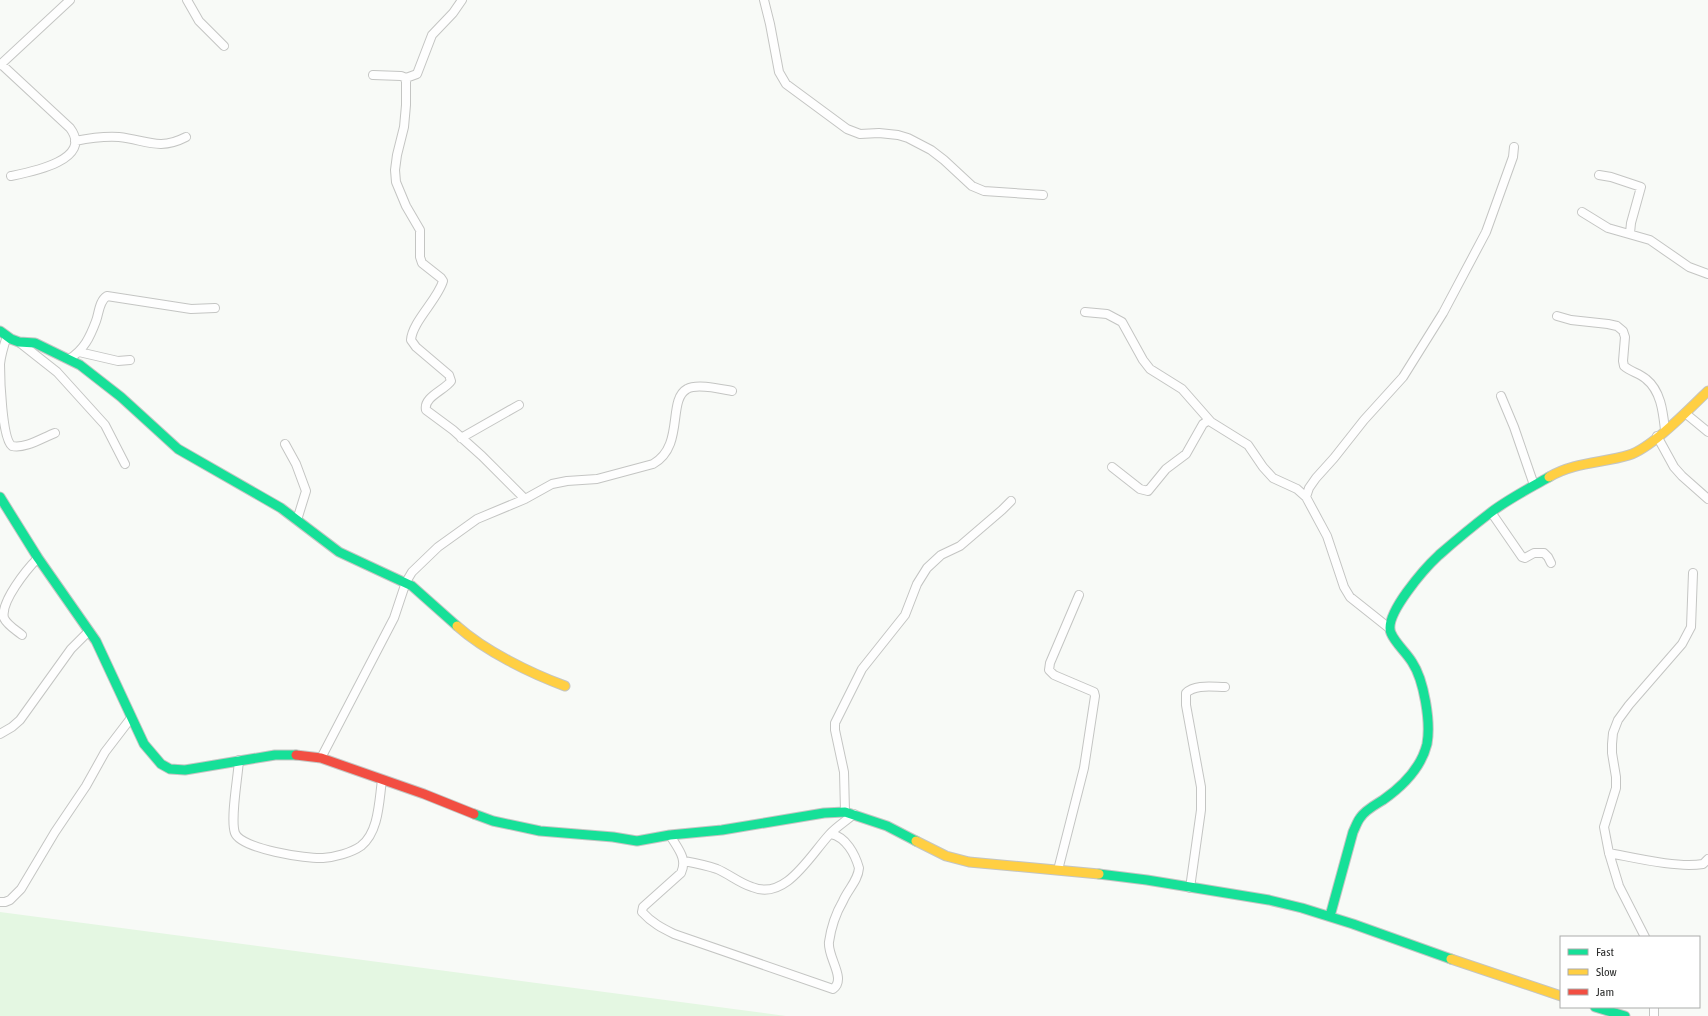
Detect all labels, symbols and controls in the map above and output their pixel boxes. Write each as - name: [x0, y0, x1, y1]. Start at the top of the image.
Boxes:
- legend: [1560, 936, 1700, 1008]
- text: Fast: [1596, 945, 1614, 959]
- text: Slow: [1596, 965, 1617, 979]
- text: Jam: [1596, 985, 1614, 999]

